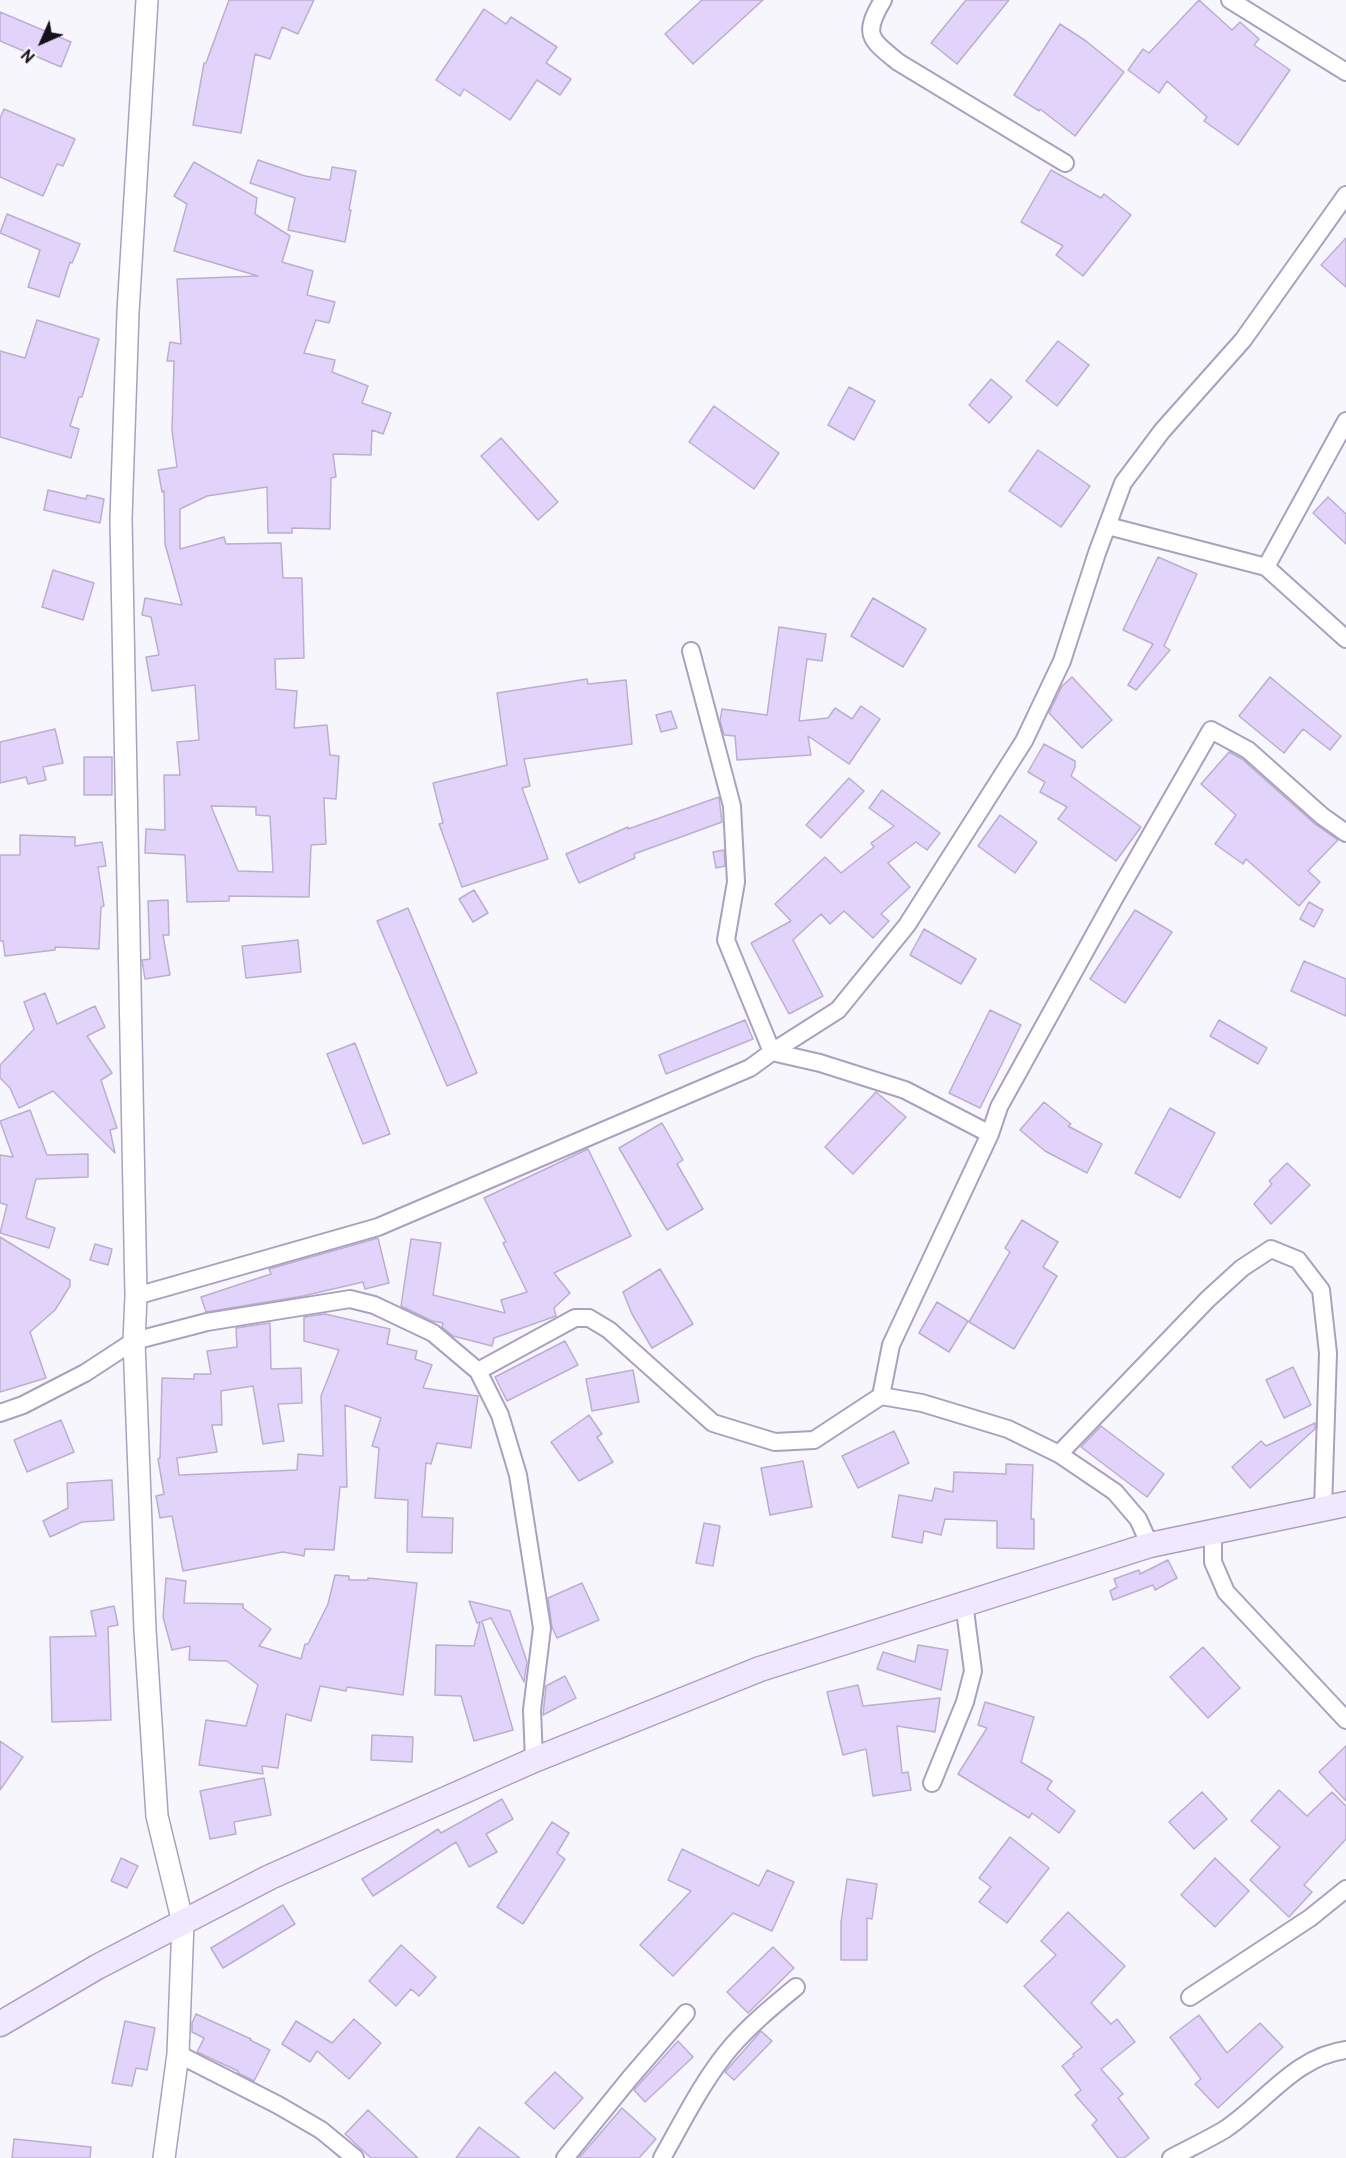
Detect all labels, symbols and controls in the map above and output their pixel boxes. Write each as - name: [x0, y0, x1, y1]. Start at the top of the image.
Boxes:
- north arrow: [12, 12, 72, 72]
- text: N: [18, 44, 40, 66]

